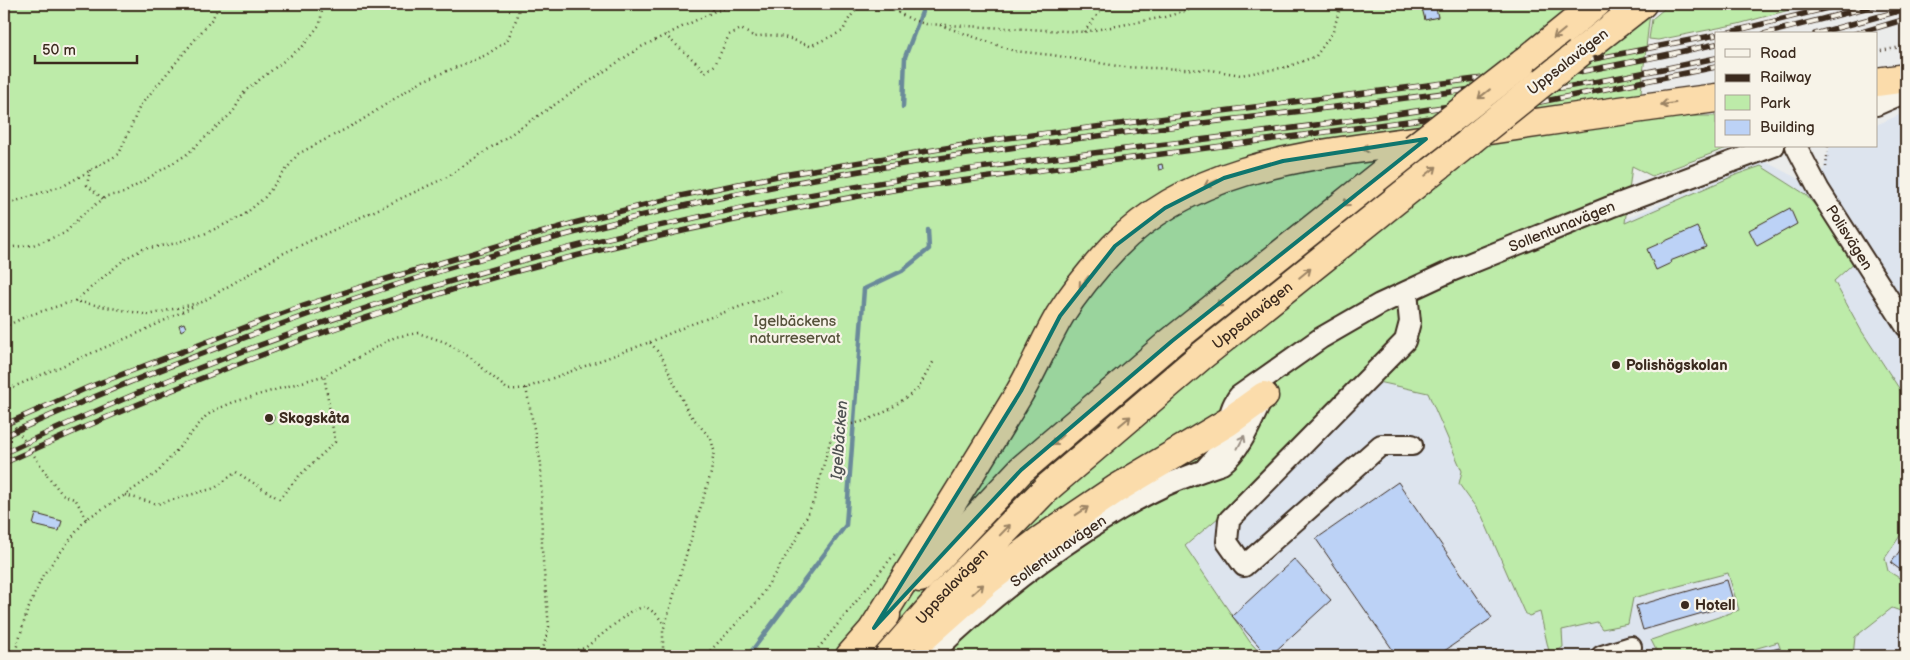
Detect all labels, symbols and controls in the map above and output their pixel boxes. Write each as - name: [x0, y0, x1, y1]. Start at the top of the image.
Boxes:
- street label: Uppsalavägen: [1524, 24, 1612, 100]
- one-way arrow: [1553, 28, 1566, 39]
- scale bar: [35, 32, 138, 64]
- legend: [1715, 32, 1878, 148]
- text: 50 m: [42, 41, 76, 60]
- text: Road: [1760, 44, 1796, 63]
- text: Railway: [1760, 68, 1811, 87]
- one-way arrow: [1477, 88, 1490, 99]
- text: Park: [1760, 94, 1791, 113]
- one-way arrow: [1660, 100, 1676, 110]
- text: Building: [1760, 118, 1815, 137]
- one-way arrow: [1361, 143, 1377, 153]
- one-way arrow: [1424, 166, 1437, 177]
- one-way arrow: [1204, 179, 1219, 189]
- one-way arrow: [1343, 195, 1356, 206]
- street label: Sollentunavägen: [1506, 197, 1618, 256]
- street label: Polisvägen: [1822, 201, 1877, 273]
- one-way arrow: [1298, 268, 1311, 279]
- one-way arrow: [1078, 275, 1089, 288]
- street label: Uppsalavägen: [1208, 277, 1296, 353]
- one-way arrow: [1215, 296, 1228, 307]
- park label: Igelbäckens naturreservat: [749, 312, 841, 348]
- place label: Polishögskolan: [1626, 356, 1728, 375]
- marker: Polishögskolan: [1610, 359, 1622, 371]
- water label: Igelbäcken: [828, 400, 852, 481]
- place label: Skogskåta: [279, 409, 350, 428]
- marker: Skogskåta: [263, 412, 275, 424]
- one-way arrow: [1119, 416, 1132, 427]
- one-way arrow: [1050, 434, 1063, 445]
- one-way arrow: [1237, 435, 1246, 450]
- one-way arrow: [1074, 506, 1088, 516]
- street label: Sollentunavägen: [1006, 511, 1110, 591]
- one-way arrow: [999, 524, 1011, 537]
- street label: Uppsalavägen: [911, 544, 992, 628]
- one-way arrow: [972, 583, 984, 595]
- place label: Hotell: [1695, 596, 1736, 615]
- marker: Hotell: [1679, 599, 1691, 611]

